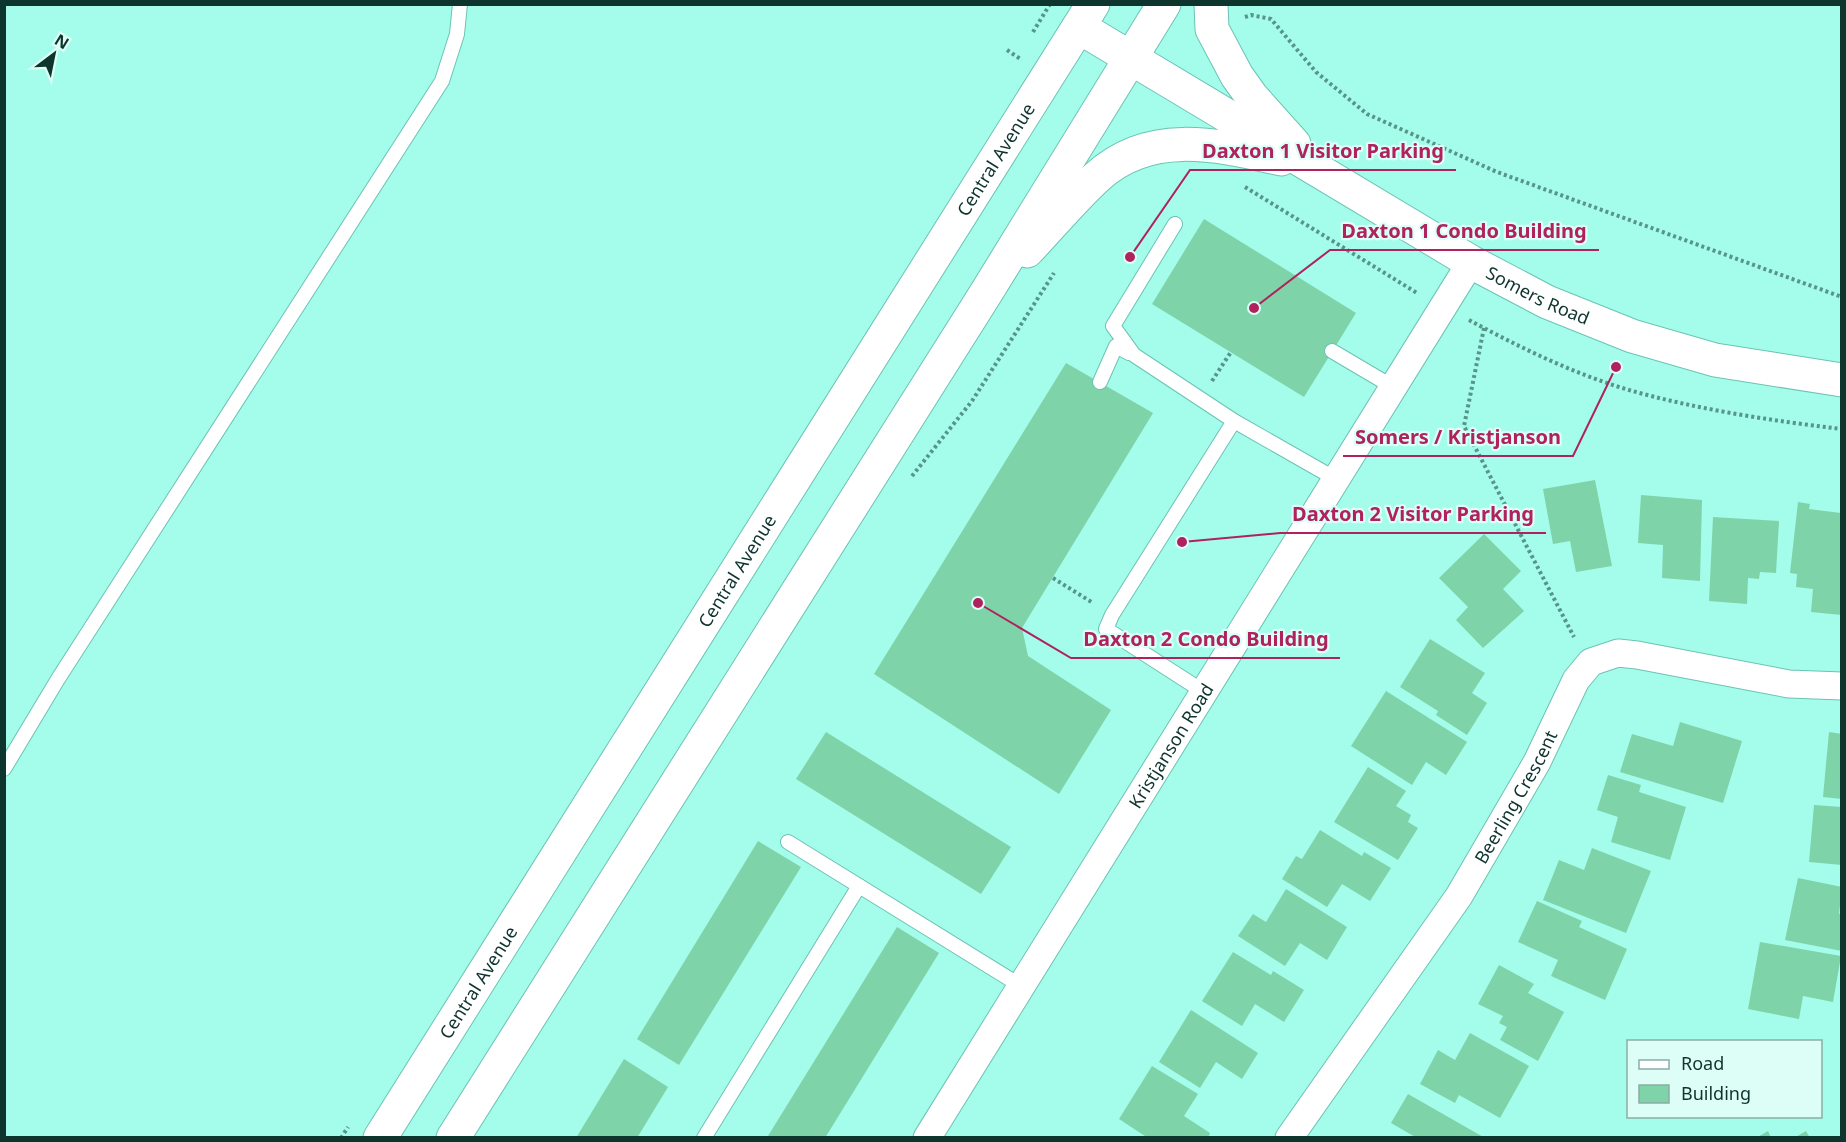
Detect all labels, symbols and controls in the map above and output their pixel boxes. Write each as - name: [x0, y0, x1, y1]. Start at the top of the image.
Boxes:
- north arrow: [24, 24, 84, 84]
- text: N: [51, 29, 73, 54]
- street label: Central Avenue: [951, 98, 1040, 220]
- callout: Daxton 1 Visitor Parking: [1190, 132, 1456, 170]
- text: Daxton 1 Visitor Parking: [1202, 137, 1444, 164]
- callout: Daxton 1 Condo Building: [1330, 212, 1599, 250]
- text: Daxton 1 Condo Building: [1341, 217, 1587, 244]
- street label: Somers Road: [1482, 260, 1593, 330]
- callout: Somers / Kristjanson: [1343, 418, 1573, 456]
- text: Somers / Kristjanson: [1355, 423, 1561, 450]
- callout: Daxton 2 Visitor Parking: [1280, 495, 1546, 533]
- text: Daxton 2 Visitor Parking: [1292, 500, 1534, 527]
- street label: Central Avenue: [692, 510, 781, 632]
- callout: Daxton 2 Condo Building: [1071, 620, 1340, 658]
- text: Daxton 2 Condo Building: [1083, 625, 1329, 652]
- street label: Kristjanson Road: [1123, 679, 1219, 813]
- street label: Beerling Crescent: [1469, 726, 1563, 868]
- street label: Central Avenue: [433, 921, 522, 1043]
- legend: [1627, 1040, 1822, 1118]
- text: Road: [1681, 1051, 1724, 1075]
- text: Building: [1681, 1081, 1751, 1105]

